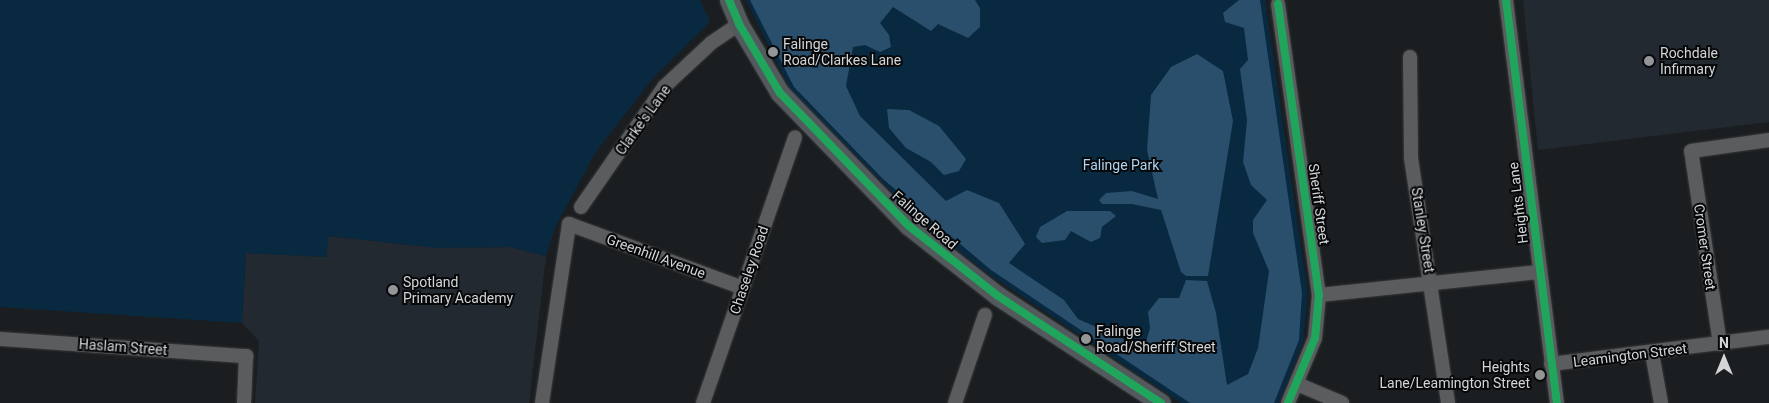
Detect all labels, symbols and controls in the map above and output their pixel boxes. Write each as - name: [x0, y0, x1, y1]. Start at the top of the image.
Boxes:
- place label: Falinge Road/Clarkes Lane: [783, 36, 901, 68]
- place label: Rochdale Infirmary: [1660, 45, 1718, 78]
- marker: Falinge Road/Clarkes Lane: [767, 46, 779, 58]
- marker: Rochdale Infirmary: [1642, 54, 1656, 68]
- street label: Clarke's Lane: [612, 82, 674, 158]
- park label: Falinge Park: [1083, 157, 1159, 173]
- street label: Heights Lane: [1505, 161, 1531, 245]
- street label: Sheriff Street: [1305, 162, 1333, 246]
- street label: Stanley Street: [1408, 186, 1438, 274]
- street label: Falinge Road: [889, 187, 961, 253]
- street label: Cromer Street: [1691, 203, 1719, 291]
- street label: Chaseley Road: [726, 224, 772, 316]
- street label: Greenhill Avenue: [604, 230, 708, 282]
- place label: Spotland Primary Academy: [403, 274, 513, 306]
- marker: Spotland Primary Academy: [387, 284, 399, 296]
- place label: Falinge Road/Sheriff Street: [1096, 323, 1216, 356]
- marker: Falinge Road/Sheriff Street: [1080, 333, 1092, 345]
- north arrow: [1699, 333, 1749, 383]
- text: N: [1719, 335, 1729, 351]
- street label: Haslam Street: [78, 336, 168, 358]
- street label: Leamington Street: [1572, 340, 1688, 370]
- place label: Heights Lane/Leamington Street: [1379, 359, 1530, 392]
- marker: Heights Lane/Leamington Street: [1534, 369, 1546, 381]

